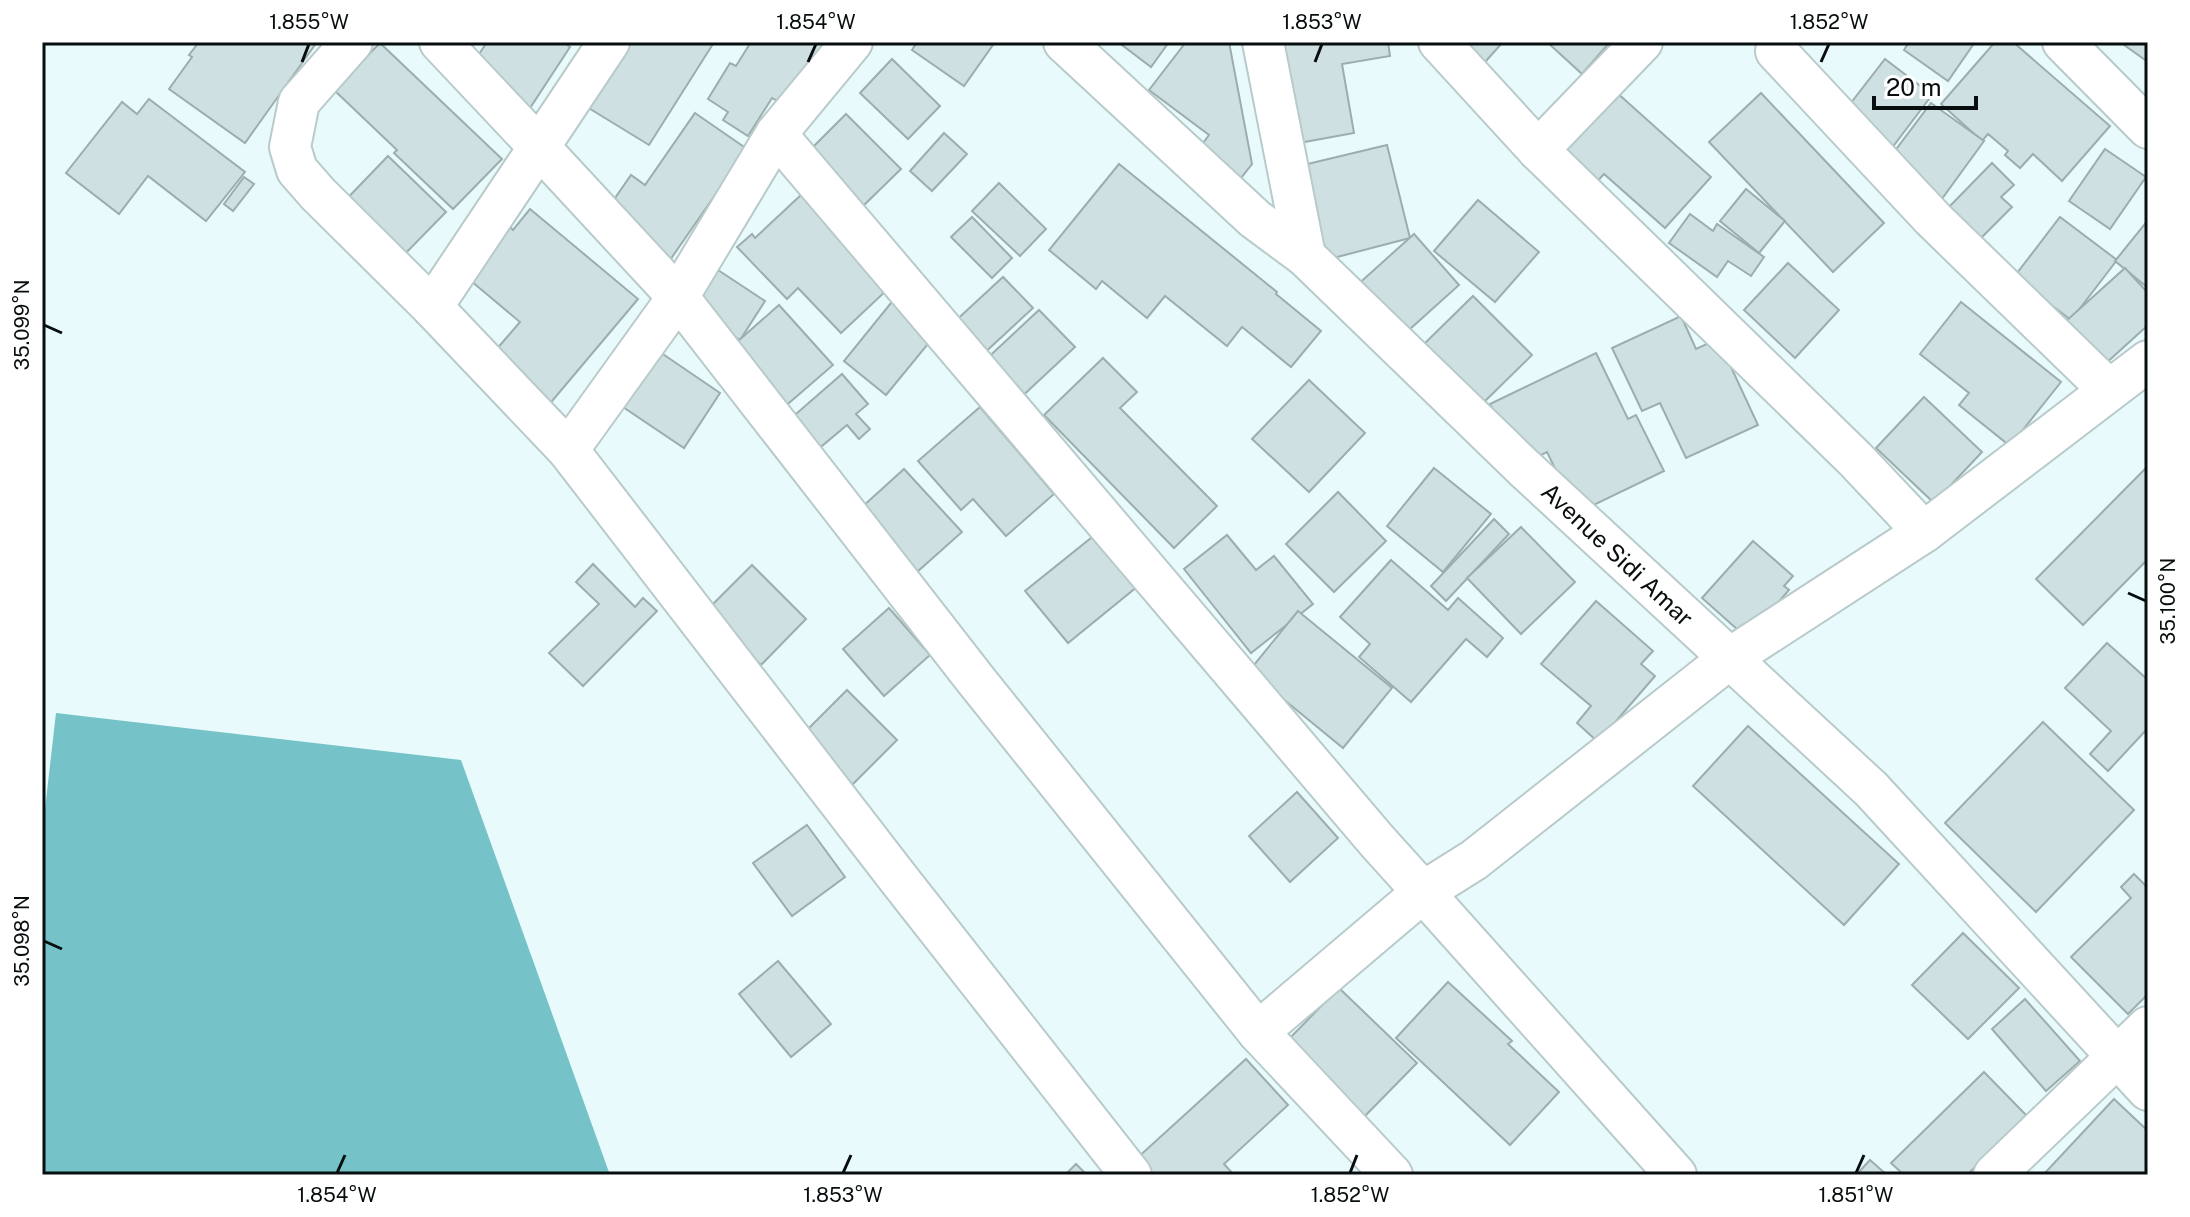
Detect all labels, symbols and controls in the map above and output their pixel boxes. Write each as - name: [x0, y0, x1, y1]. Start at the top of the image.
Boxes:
- text: 1.855°W: [269, 10, 349, 34]
- text: 1.854°W: [776, 10, 856, 34]
- text: 1.853°W: [1282, 10, 1362, 34]
- text: 1.852°W: [1790, 10, 1868, 34]
- scale bar: [1874, 60, 1976, 110]
- text: 20 m: [1886, 73, 1942, 101]
- text: 35.099°N: [10, 279, 34, 371]
- street label: Avenue Sidi Amar: [1536, 477, 1699, 632]
- text: 35.100°N: [2156, 558, 2180, 644]
- text: 35.098°N: [10, 895, 34, 987]
- text: 1.854°W: [297, 1183, 377, 1207]
- text: 1.853°W: [803, 1183, 883, 1207]
- text: 1.852°W: [1311, 1183, 1389, 1207]
- text: 1.851°W: [1819, 1183, 1893, 1207]

